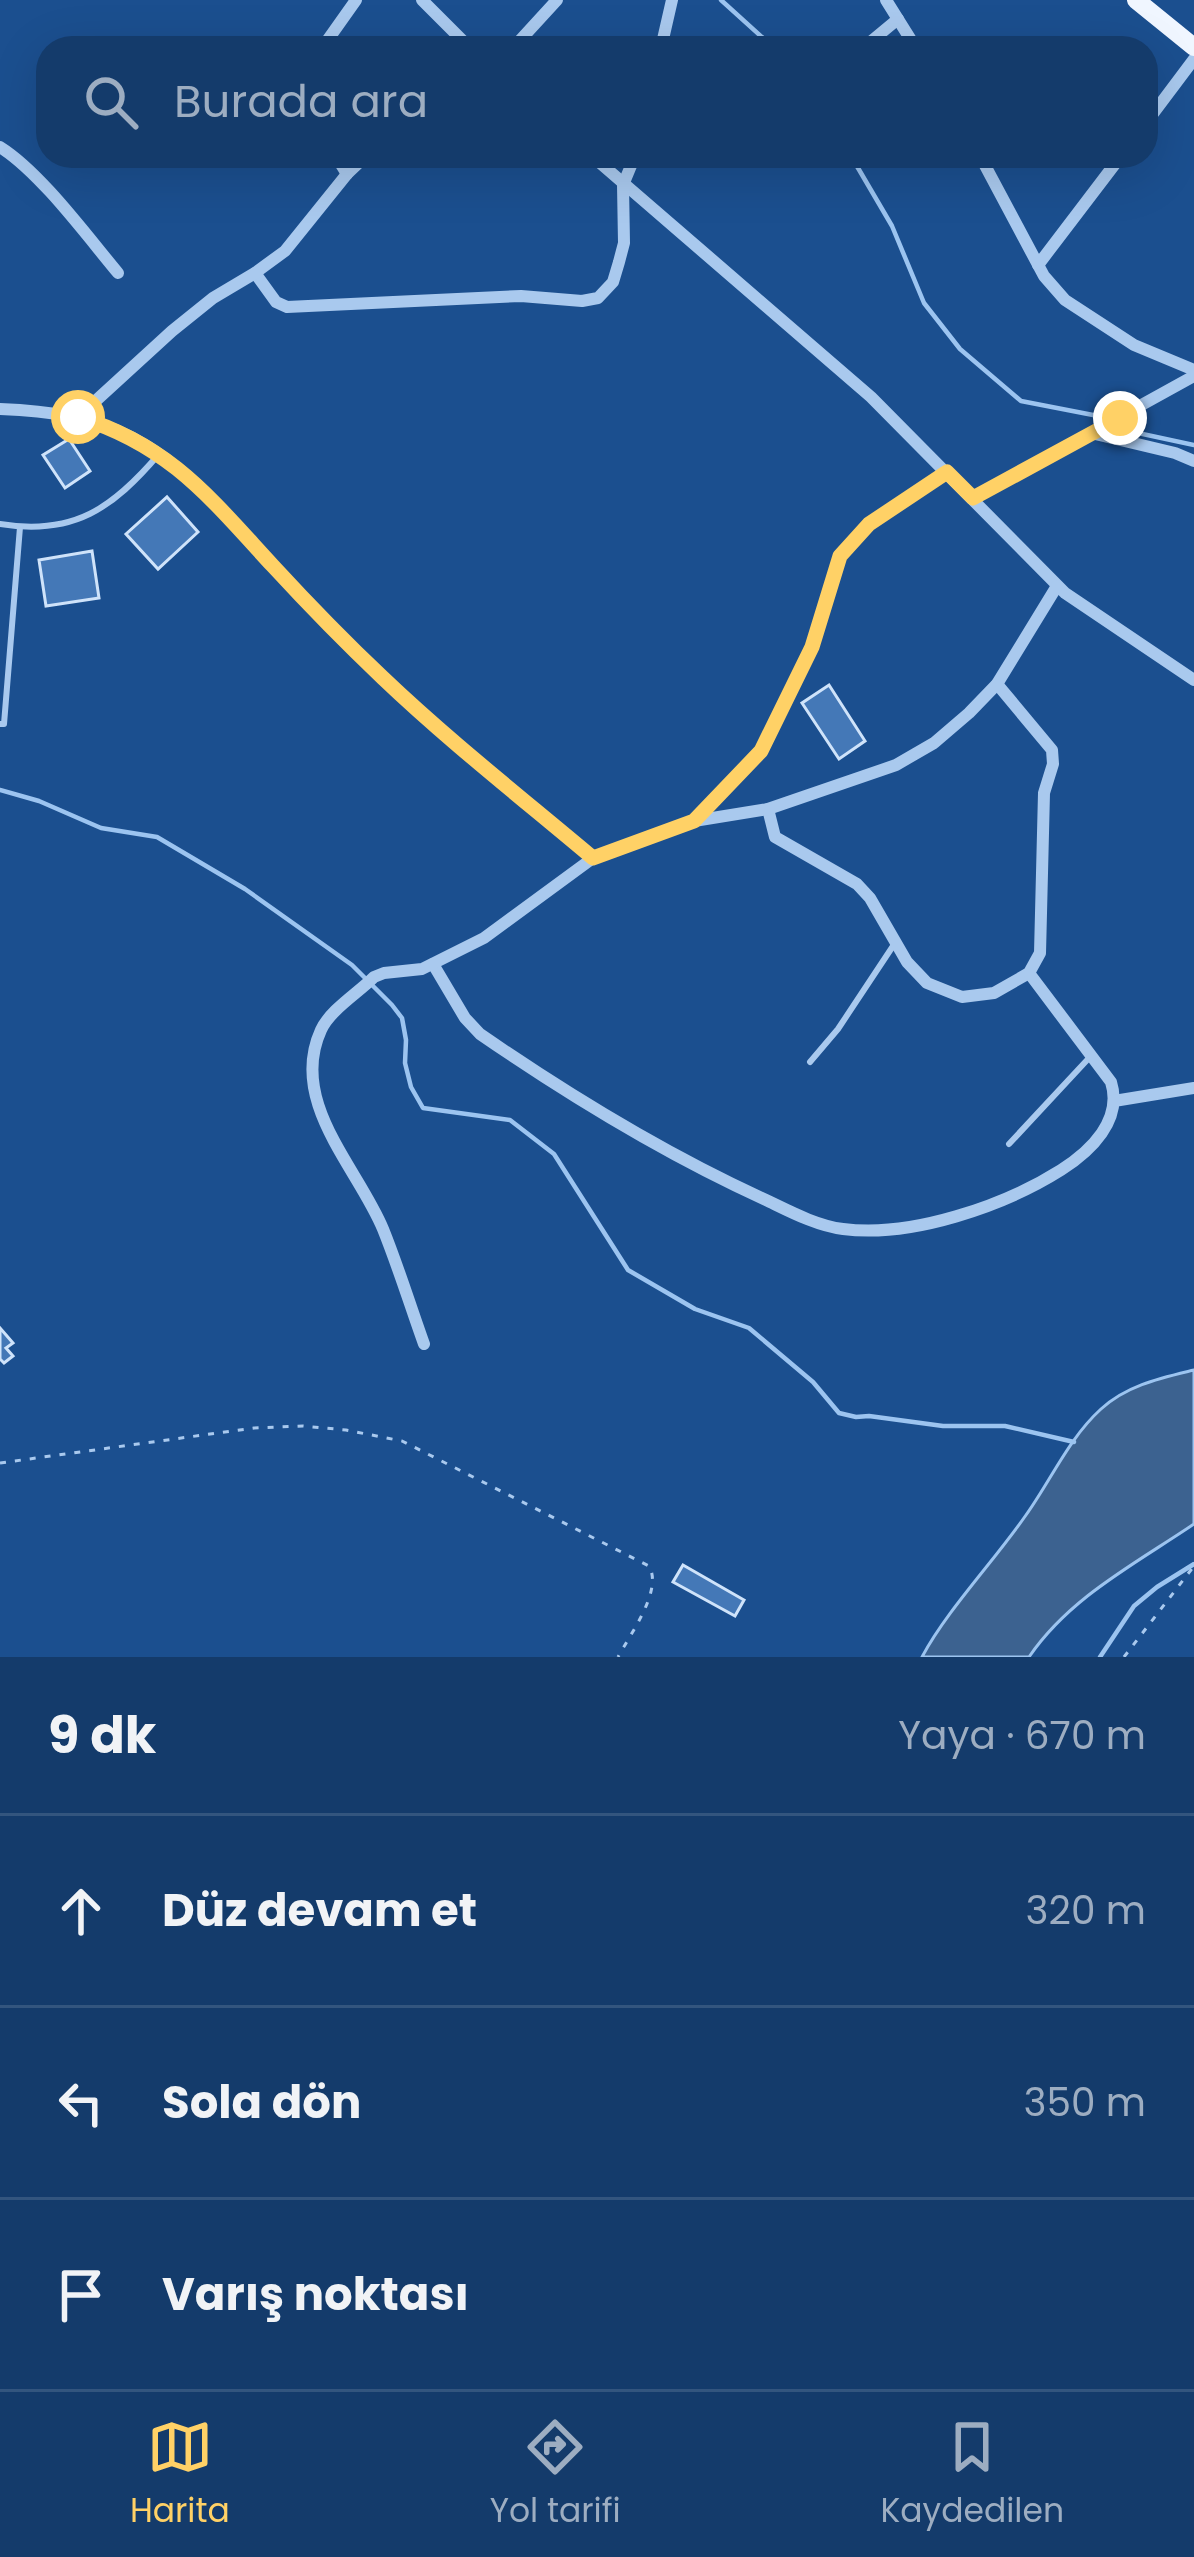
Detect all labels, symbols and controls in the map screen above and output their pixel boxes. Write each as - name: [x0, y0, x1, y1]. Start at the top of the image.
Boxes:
- search box: [36, 36, 1158, 168]
- icon: search: [78, 69, 144, 135]
- text: Burada ara: [174, 70, 428, 133]
- route start: [51, 390, 105, 444]
- route end: [1093, 391, 1147, 445]
- text: 9 dk: [48, 1699, 156, 1771]
- text: Yaya · 670 m: [898, 1708, 1146, 1763]
- icon: ahead: [48, 1878, 114, 1944]
- text: Düz devam et: [162, 1879, 477, 1942]
- text: 320 m: [1026, 1883, 1146, 1938]
- icon: left: [48, 2070, 114, 2136]
- text: Sola dön: [162, 2071, 361, 2134]
- text: 350 m: [1023, 2075, 1146, 2130]
- icon: arrive: [48, 2262, 114, 2328]
- text: Varış noktası: [162, 2263, 469, 2326]
- tab: Harita: [130, 2414, 230, 2536]
- tab: Yol tarifi: [490, 2414, 621, 2536]
- tab: Kaydedilen: [881, 2414, 1064, 2536]

